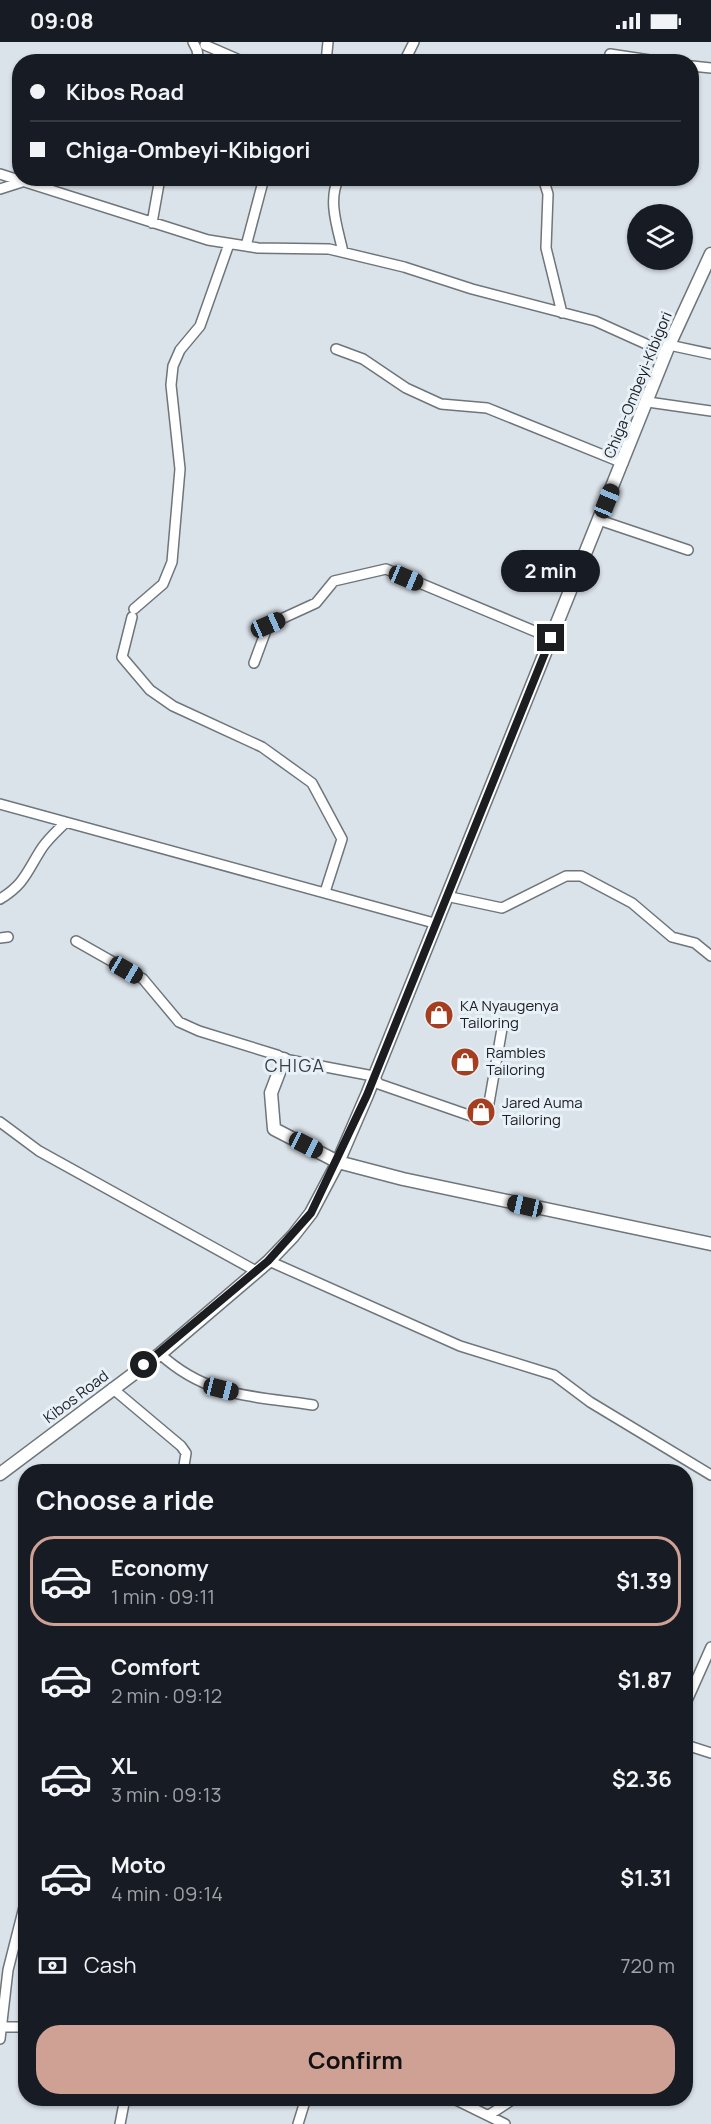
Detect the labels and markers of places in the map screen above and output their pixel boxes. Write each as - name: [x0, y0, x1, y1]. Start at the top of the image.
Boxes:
- place label: KA Nyaugenya Tailoring: [460, 995, 559, 1033]
- shop icon: KA Nyaugenya Tailoring: [423, 999, 455, 1031]
- place label: Rambles Tailoring: [486, 1042, 546, 1080]
- shop icon: Rambles Tailoring: [449, 1046, 481, 1078]
- place label: Jared Auma Tailoring: [502, 1092, 583, 1130]
- shop icon: Jared Auma Tailoring: [465, 1096, 497, 1128]

